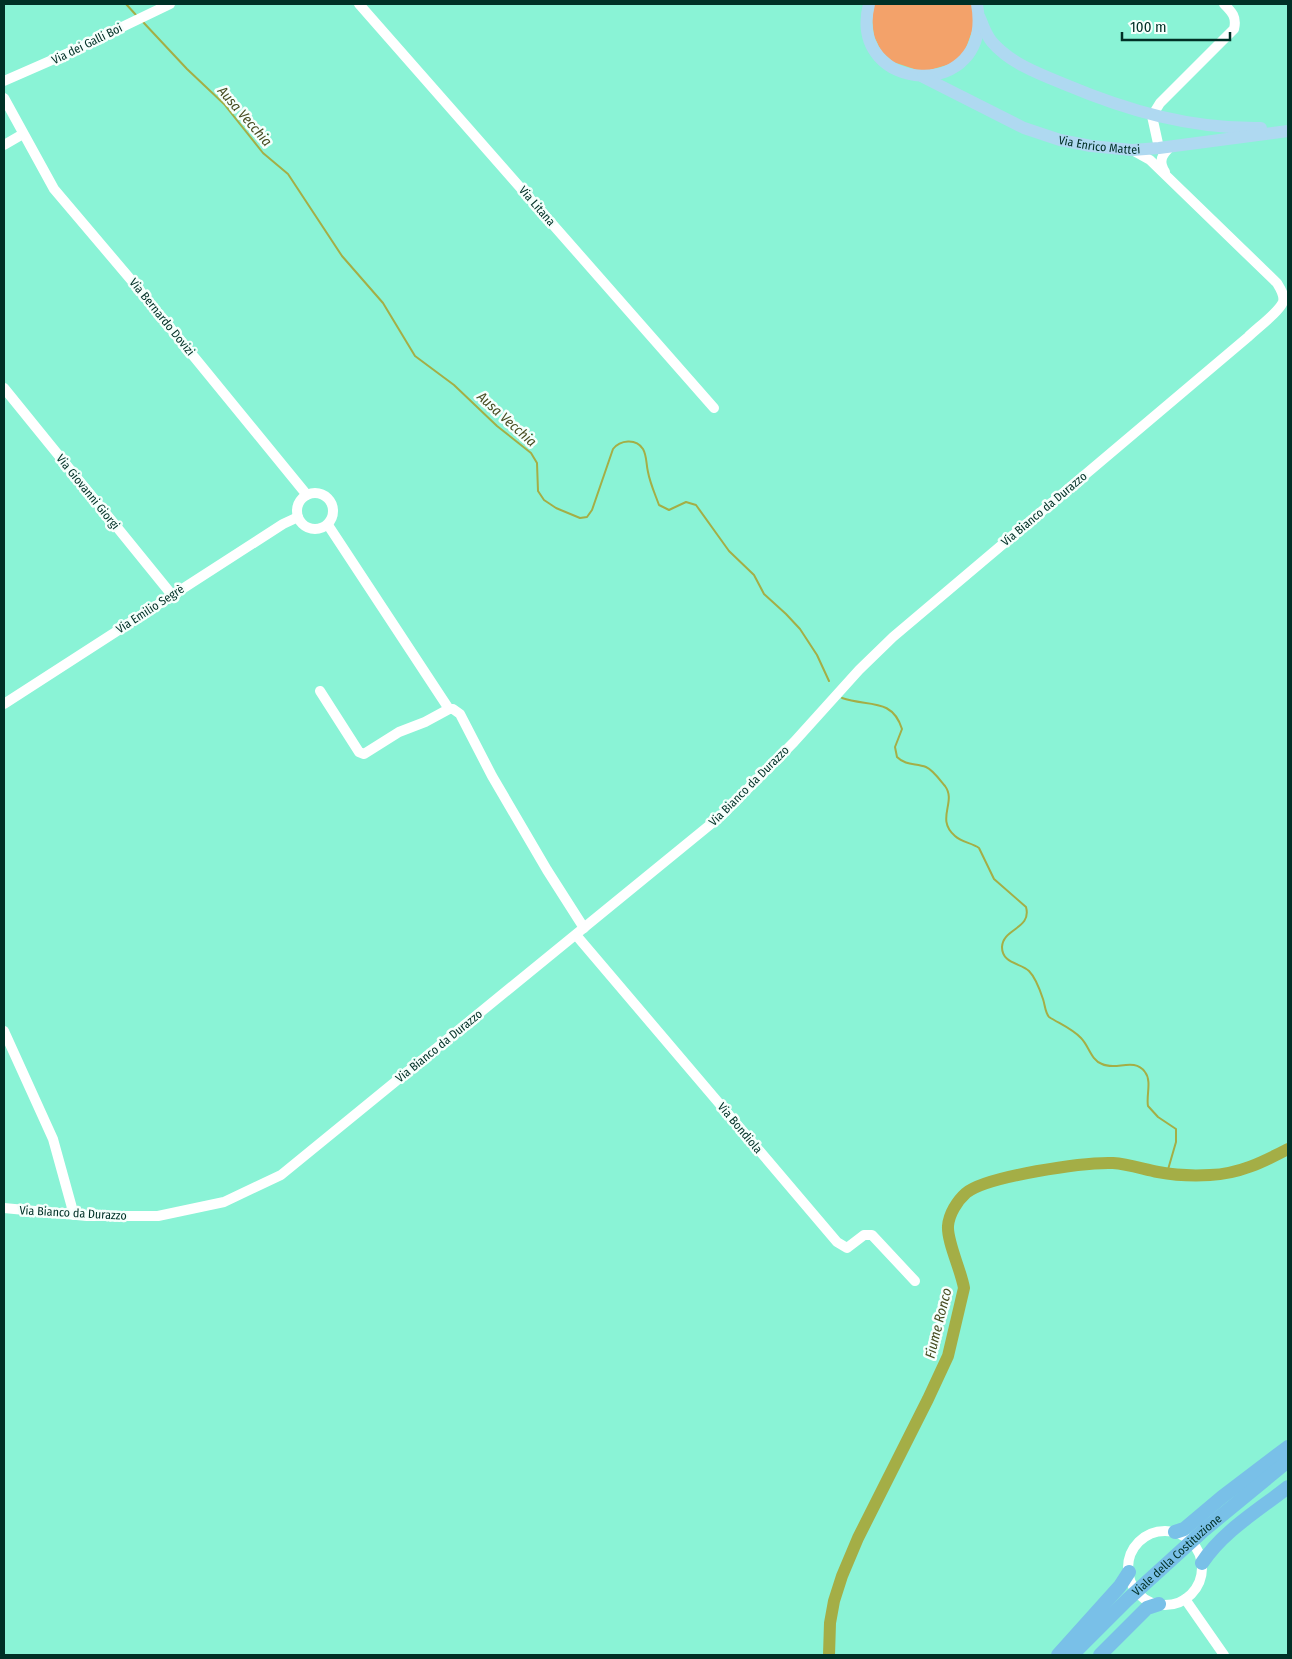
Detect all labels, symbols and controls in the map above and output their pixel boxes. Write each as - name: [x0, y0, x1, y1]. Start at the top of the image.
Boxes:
- scale bar: [1122, 10, 1230, 42]
- text: 100 m: [1130, 18, 1167, 36]
- street label: Via dei Galli Boi: [49, 21, 125, 67]
- water label: Ausa Vecchia: [213, 82, 275, 150]
- street label: Via Enrico Mattei: [1058, 133, 1141, 157]
- street label: Via Litana: [516, 183, 558, 229]
- street label: Via Bernardo Dovizi: [127, 275, 197, 359]
- water label: Ausa Vecchia: [473, 388, 540, 450]
- street label: Via Giovanni Giorgi: [53, 452, 123, 532]
- street label: Via Bianco da Durazzo: [998, 469, 1090, 549]
- street label: Via Emilio Segrè: [113, 582, 187, 636]
- street label: Via Bianco da Durazzo: [706, 743, 792, 829]
- street label: Via Bianco da Durazzo: [393, 1007, 485, 1085]
- street label: Via Bondiola: [715, 1100, 765, 1156]
- street label: Via Bianco da Durazzo: [19, 1203, 127, 1223]
- water label: Fiume Ronco: [922, 1286, 955, 1360]
- street label: Viale della Costituzione: [1129, 1511, 1224, 1599]

